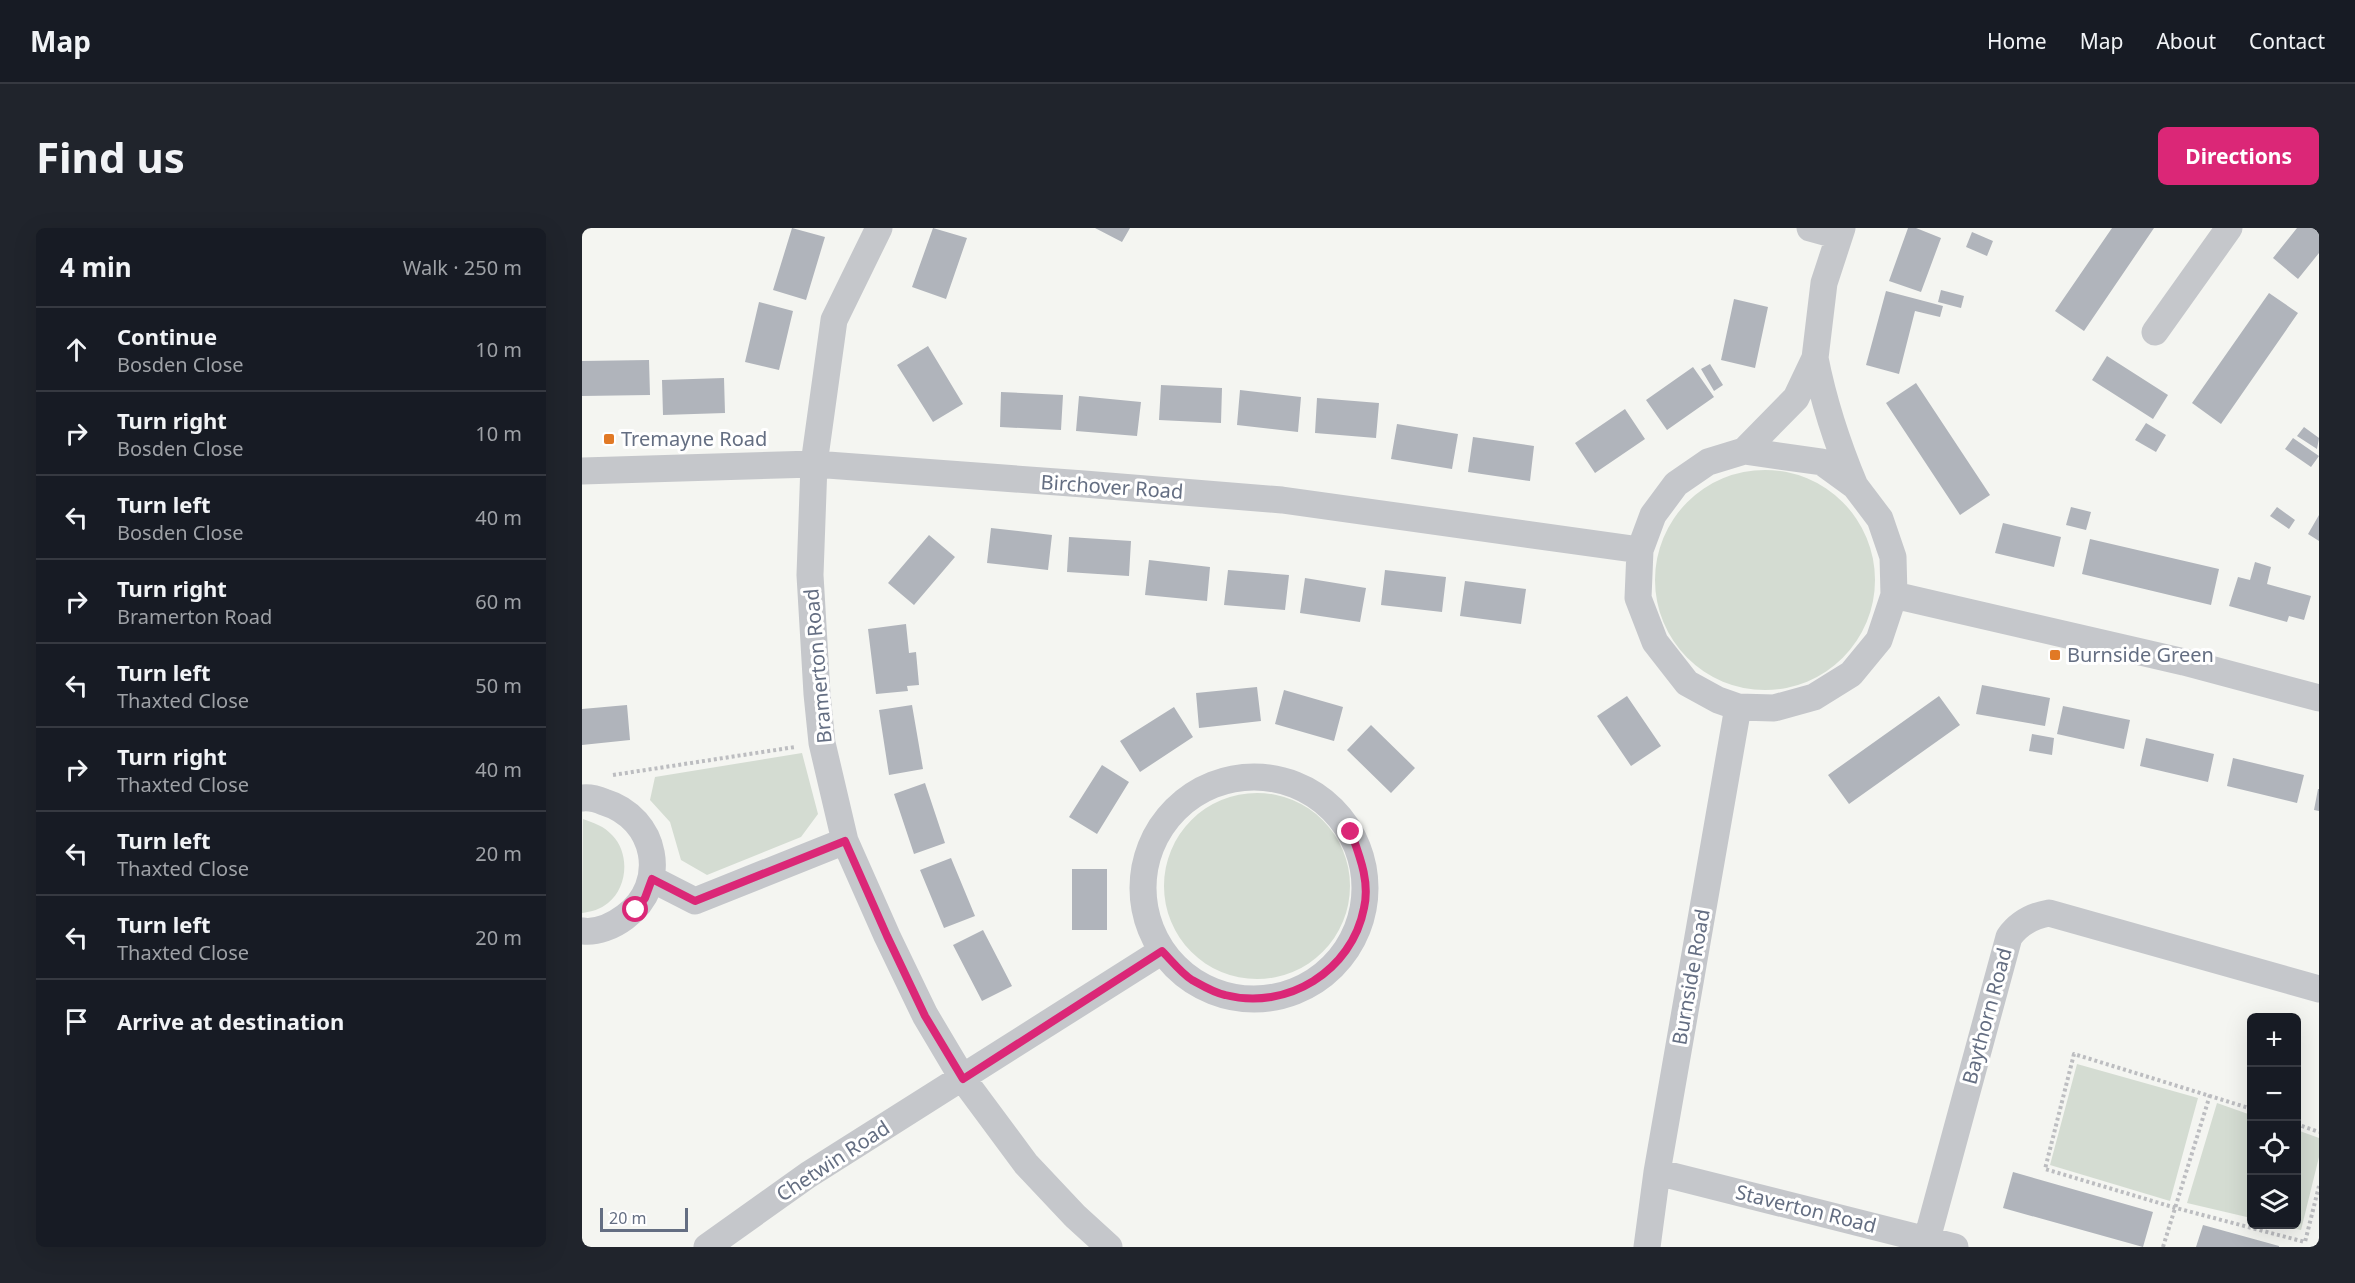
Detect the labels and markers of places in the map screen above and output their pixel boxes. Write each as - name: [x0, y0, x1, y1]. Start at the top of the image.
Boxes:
- place label: Tremayne Road: [621, 425, 767, 452]
- marker: Tremayne Road: [602, 432, 616, 446]
- place label: Burnside Green: [2067, 641, 2214, 668]
- marker: Burnside Green: [2048, 648, 2062, 662]

